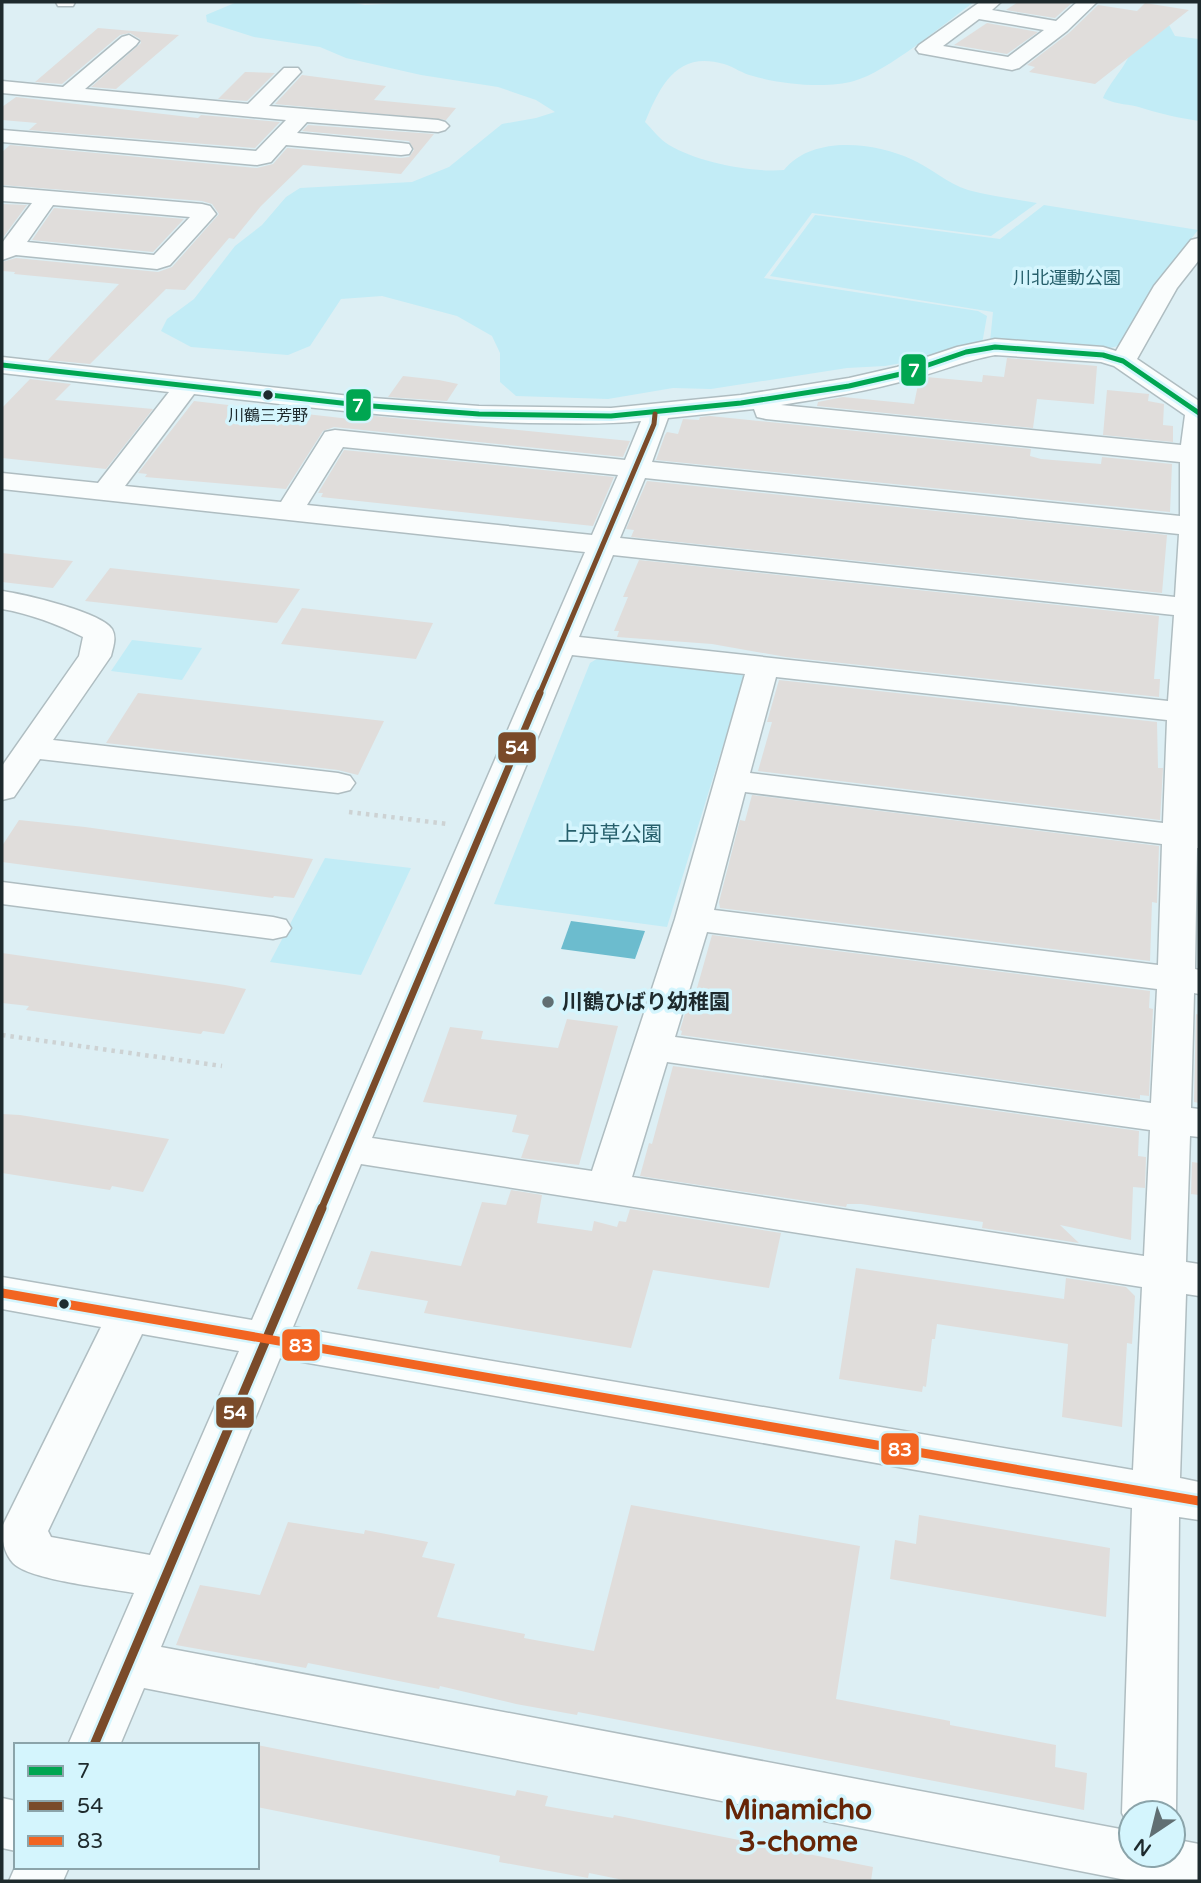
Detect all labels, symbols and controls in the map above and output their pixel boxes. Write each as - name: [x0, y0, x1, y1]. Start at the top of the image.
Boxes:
- park label: 川北運動公園: [1013, 267, 1121, 289]
- line badge: 7: [900, 353, 927, 387]
- text: 7: [908, 360, 920, 382]
- marker: 川鶴三芳野: [261, 388, 275, 402]
- line badge: 7: [345, 388, 372, 422]
- text: 7: [352, 395, 364, 417]
- place label: 川鶴三芳野: [228, 406, 308, 426]
- line badge: 54: [497, 731, 537, 764]
- text: 54: [505, 737, 529, 759]
- park label: 上丹草公園: [558, 822, 663, 847]
- place label: 川鶴ひばり幼稚園: [562, 990, 730, 1015]
- marker: 川鶴ひばり幼稚園: [540, 994, 556, 1010]
- unlabelled marker: [57, 1297, 71, 1311]
- line badge: 83: [281, 1328, 321, 1362]
- text: 83: [289, 1335, 313, 1357]
- line badge: 54: [215, 1396, 255, 1429]
- text: 54: [223, 1402, 247, 1424]
- line badge: 83: [880, 1432, 920, 1466]
- text: 83: [888, 1439, 912, 1461]
- legend: [14, 1743, 259, 1869]
- text: 7: [77, 1759, 90, 1784]
- district label: Minamicho 3-chome: [724, 1793, 872, 1859]
- text: 54: [77, 1794, 103, 1819]
- north arrow: [1117, 1799, 1187, 1869]
- text: 83: [77, 1829, 103, 1854]
- text: N: [1130, 1834, 1155, 1860]

